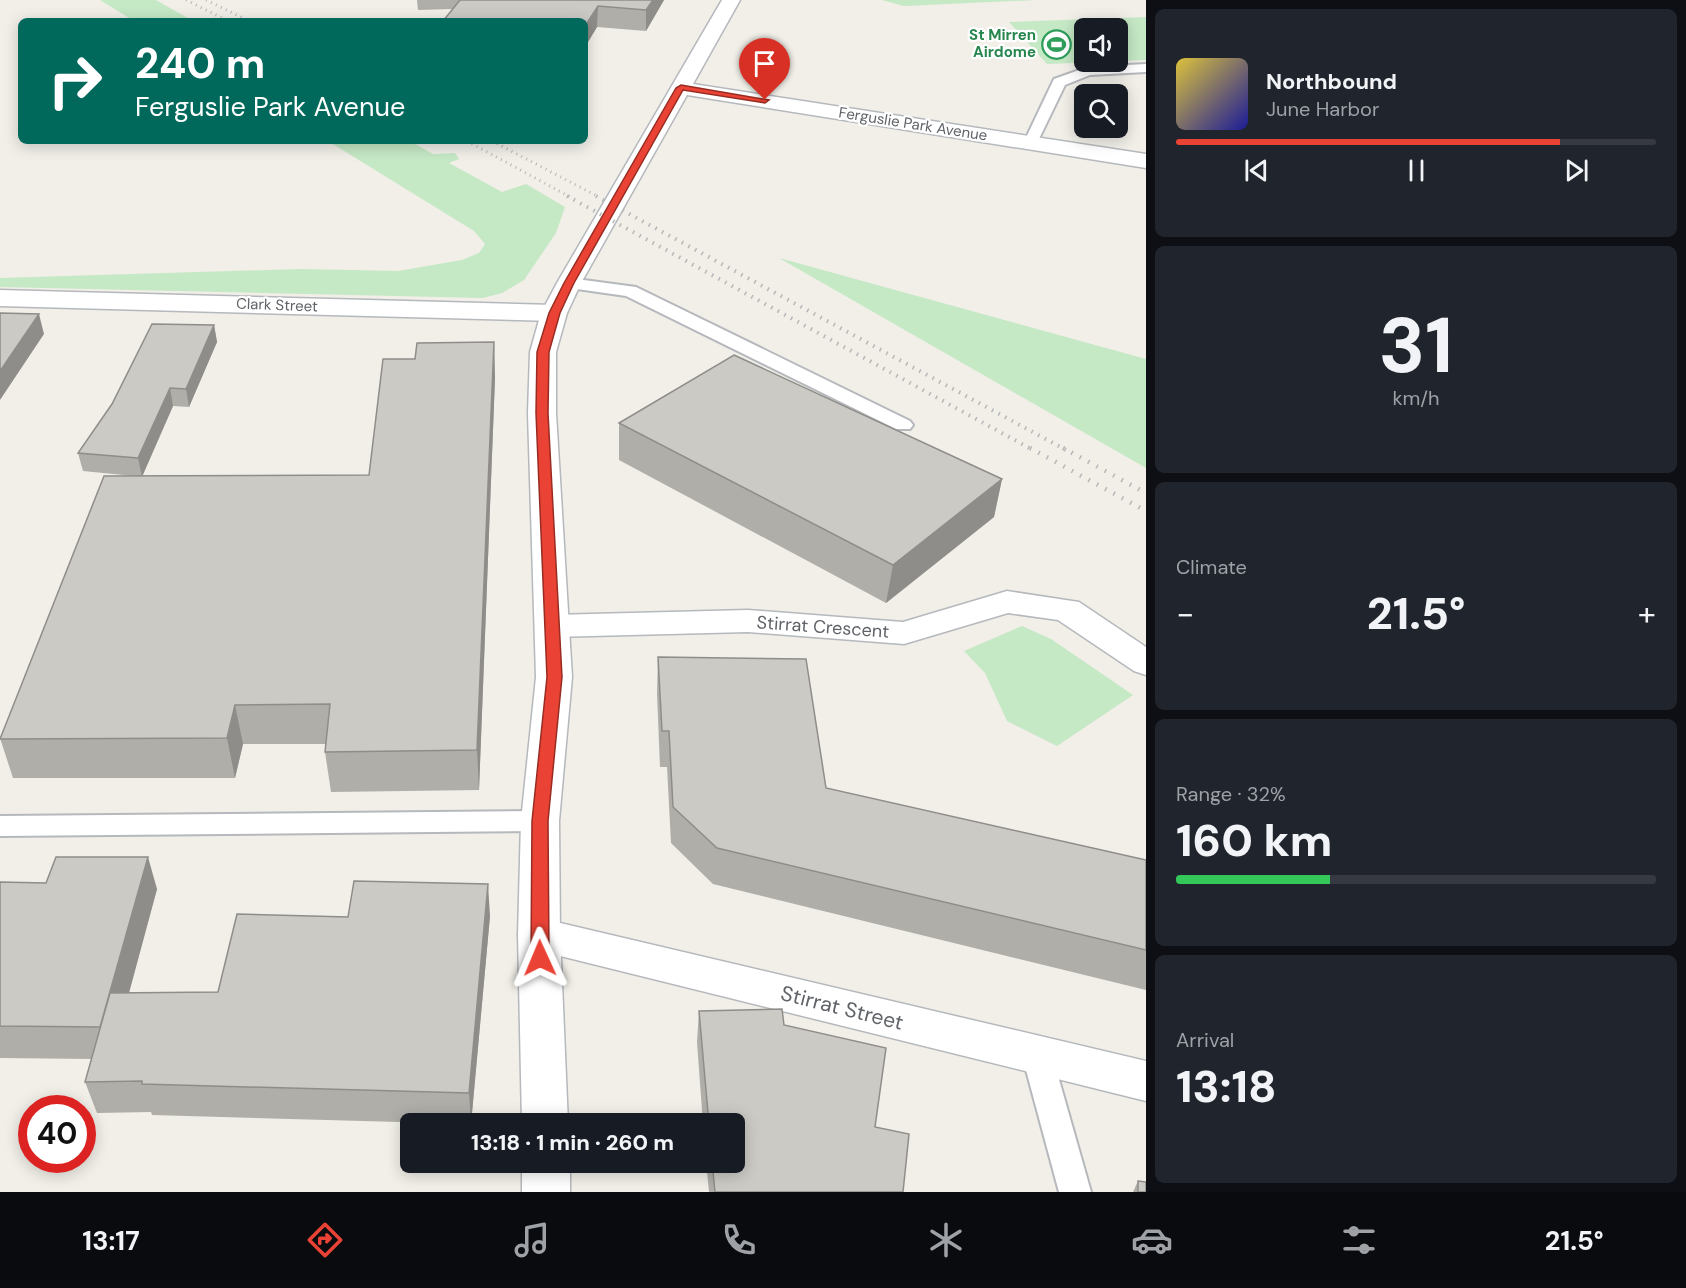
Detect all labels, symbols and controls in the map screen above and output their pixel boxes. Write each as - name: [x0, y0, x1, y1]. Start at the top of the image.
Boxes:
- map controls: [1074, 18, 1128, 138]
- button: sound: [1074, 18, 1128, 72]
- place label: St Mirren Airdome: [969, 25, 1036, 62]
- sports icon: St Mirren Airdome: [1041, 28, 1073, 60]
- text: 240 m: [135, 36, 265, 91]
- pin: [739, 38, 790, 100]
- icon: right: [36, 42, 114, 120]
- icon: arrive: [748, 47, 781, 80]
- text: Northbound: [1266, 67, 1397, 96]
- button: search: [1074, 84, 1128, 138]
- text: Ferguslie Park Avenue: [135, 89, 405, 124]
- text: June Harbor: [1266, 96, 1379, 122]
- street label: Ferguslie Park Avenue: [837, 102, 989, 146]
- icon: previous: [1240, 154, 1273, 187]
- icon: pause: [1400, 154, 1433, 187]
- icon: next: [1560, 154, 1593, 187]
- street label: Clark Street: [236, 294, 318, 316]
- text: 31: [1379, 295, 1453, 396]
- text: km/h: [1392, 385, 1440, 411]
- text: Climate: [1176, 554, 1247, 580]
- text: 21.5°: [1367, 584, 1465, 643]
- text: −: [1176, 592, 1194, 635]
- text: +: [1638, 592, 1656, 635]
- street label: Stirrat Crescent: [756, 610, 890, 644]
- text: Range · 32%: [1176, 781, 1286, 807]
- text: 160 km: [1176, 811, 1332, 870]
- position arrow: [508, 926, 572, 990]
- street label: Stirrat Street: [778, 979, 906, 1037]
- text: Arrival: [1176, 1027, 1234, 1053]
- text: 13:18: [1176, 1057, 1277, 1116]
- speed limit sign: 40: [18, 1095, 96, 1173]
- text: 13:18 · 1 min · 260 m: [471, 1128, 674, 1157]
- icon: directions: [304, 1219, 346, 1261]
- icon: music: [511, 1219, 553, 1261]
- icon: phone: [718, 1219, 760, 1261]
- icon: climate: [925, 1219, 967, 1261]
- icon: car: [1131, 1219, 1173, 1261]
- icon: filters: [1338, 1219, 1380, 1261]
- text: 13:17: [82, 1223, 140, 1258]
- text: 21.5°: [1545, 1223, 1604, 1258]

